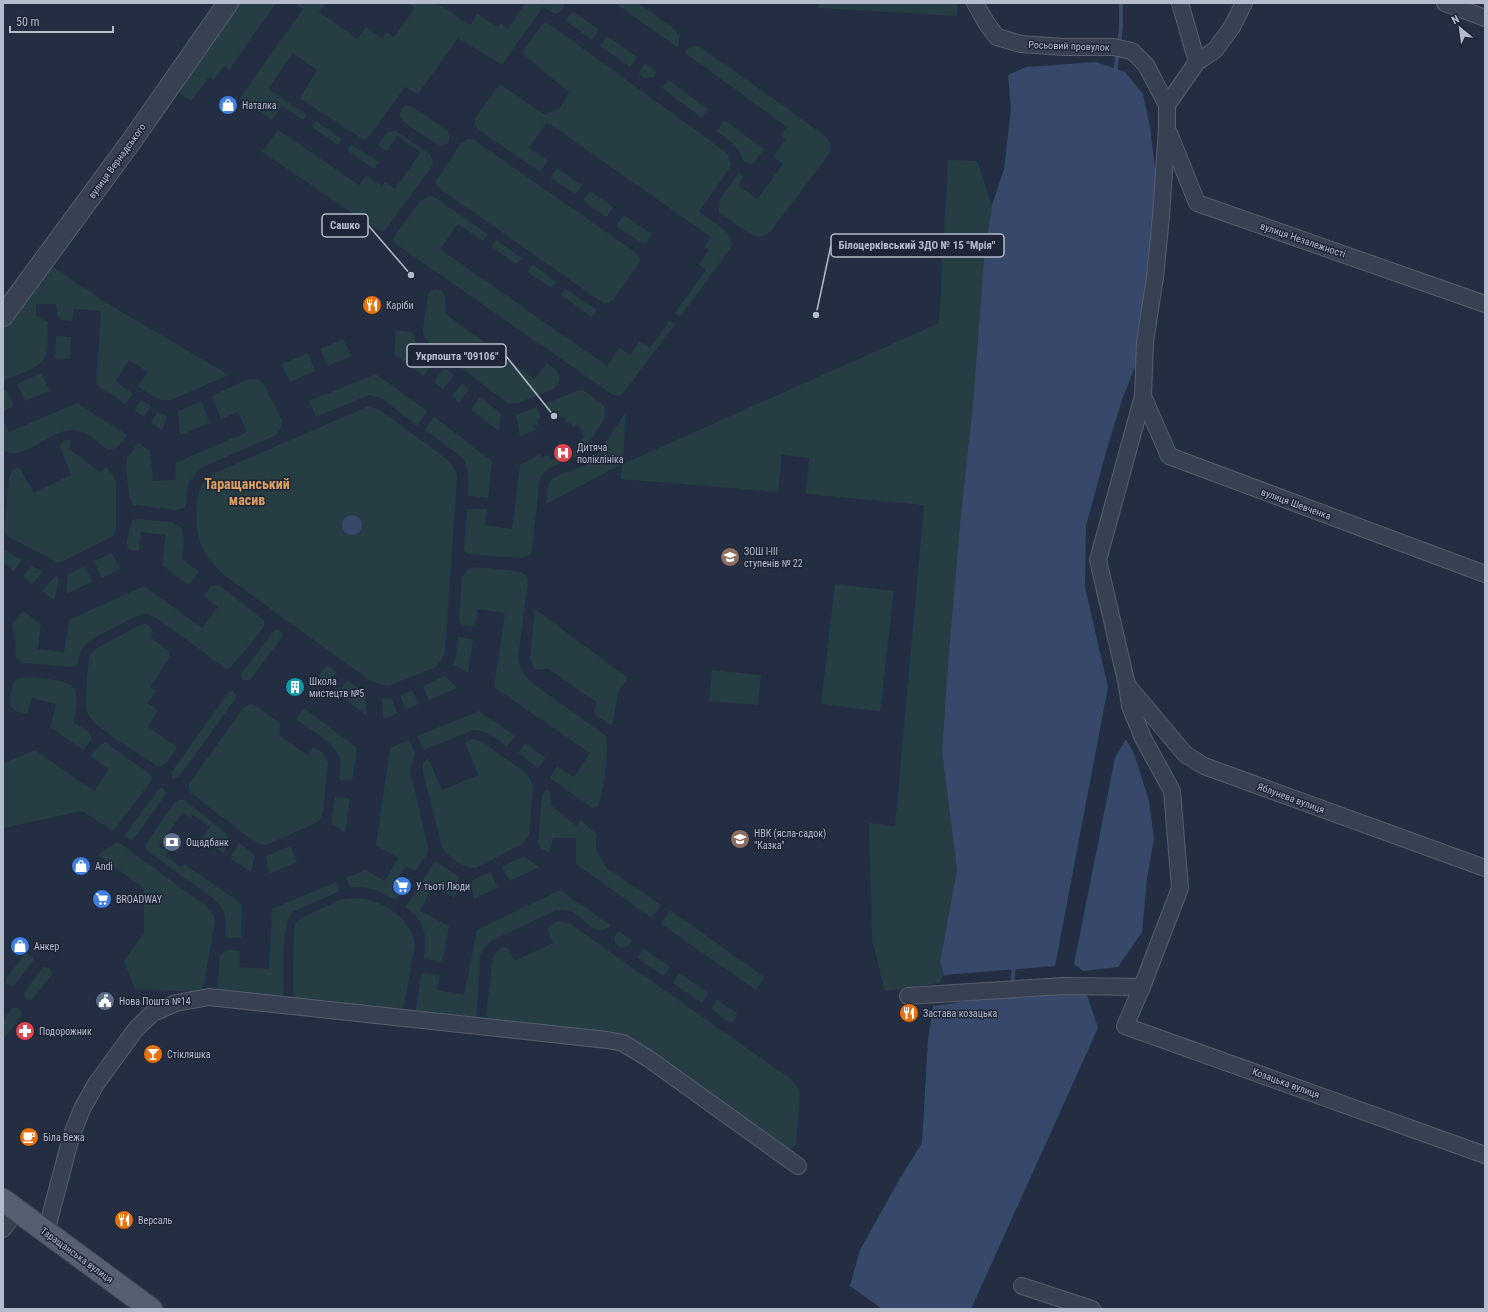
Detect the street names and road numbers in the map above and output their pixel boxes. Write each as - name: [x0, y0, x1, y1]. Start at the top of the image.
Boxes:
- street label: Росьовий провулок: [1028, 39, 1110, 53]
- street label: вулиця Вернадського: [86, 122, 148, 200]
- street label: вулиця Незалежності: [1259, 220, 1347, 260]
- street label: вулиця Шевченка: [1260, 486, 1333, 522]
- street label: Яблунева вулиця: [1256, 781, 1326, 815]
- street label: Козацька вулиця: [1251, 1066, 1321, 1100]
- street label: Таращанська вулиця: [39, 1225, 115, 1285]

